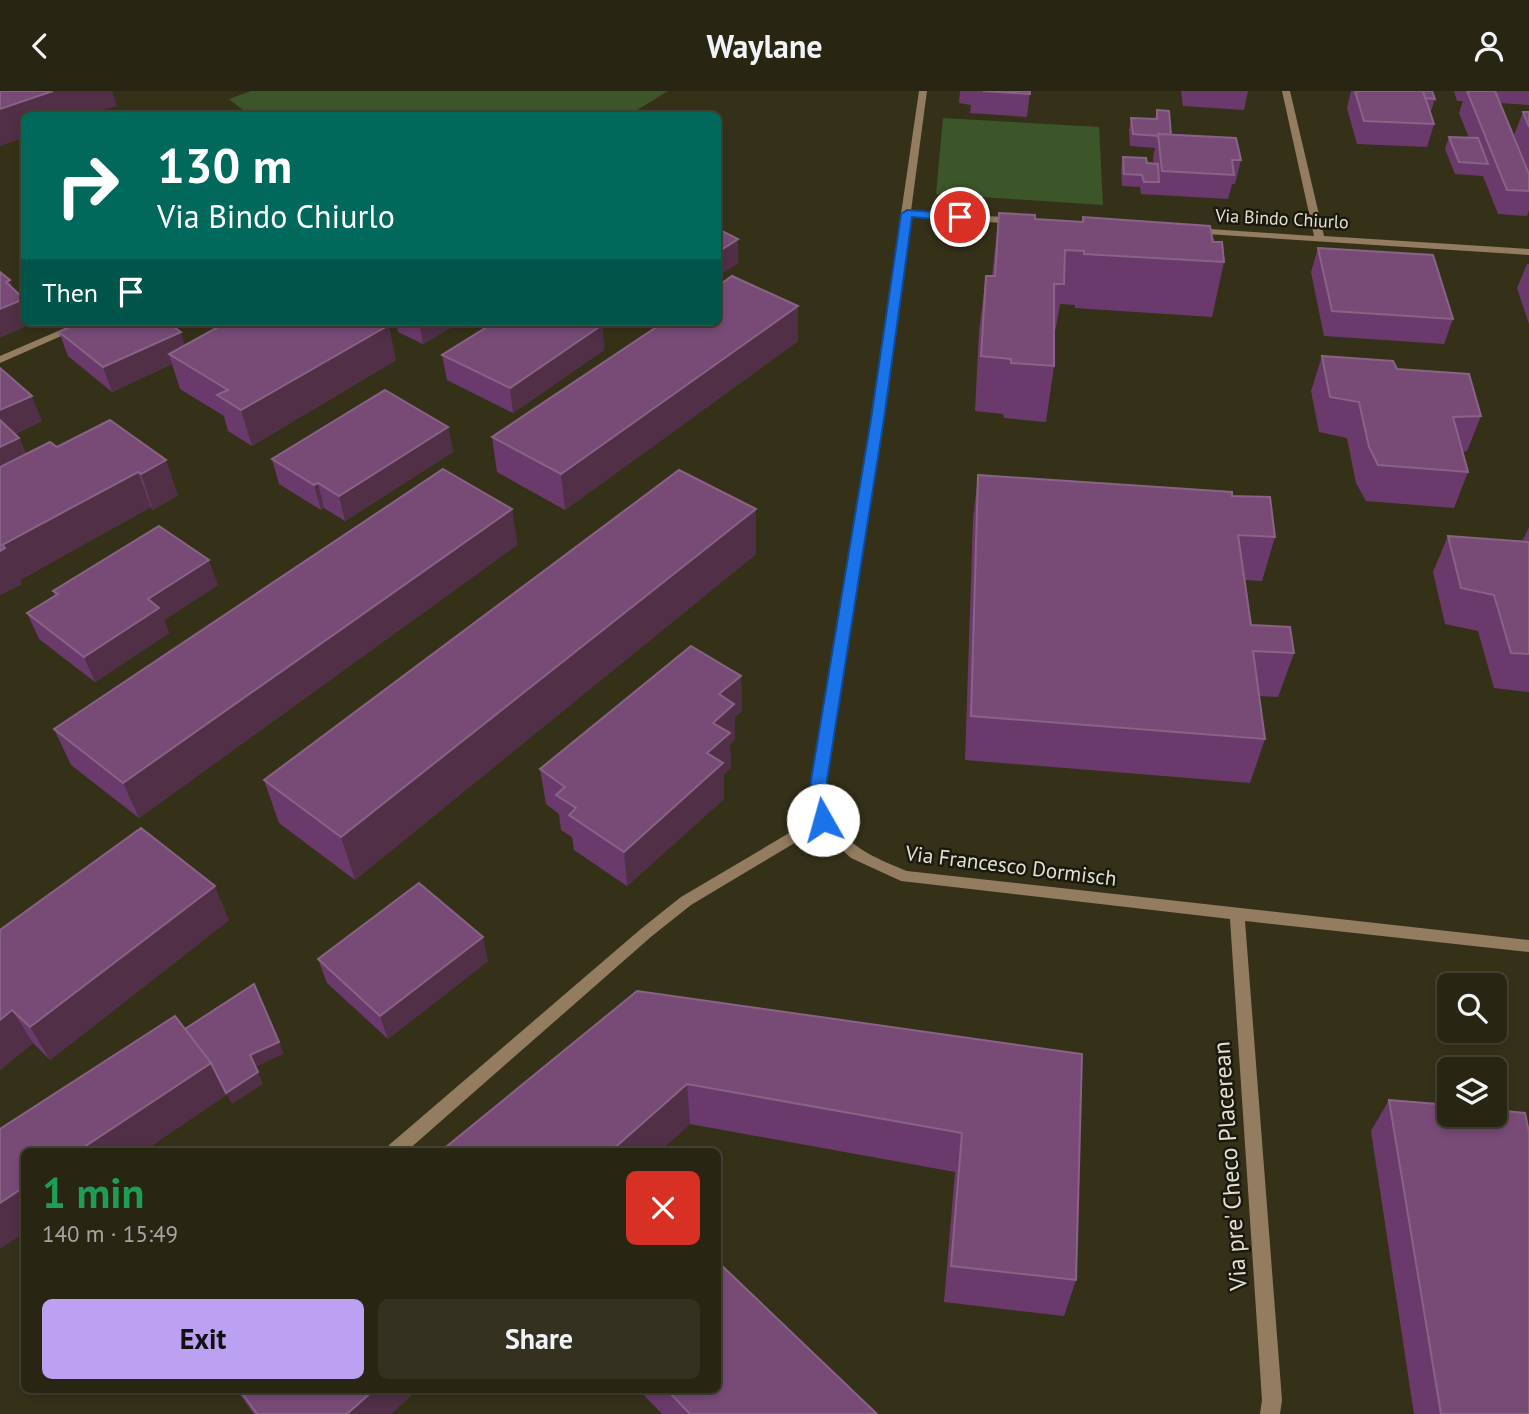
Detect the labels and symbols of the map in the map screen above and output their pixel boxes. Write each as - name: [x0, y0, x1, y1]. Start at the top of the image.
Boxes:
- pin: [930, 187, 990, 247]
- street label: Via Bindo Chiurlo: [1214, 203, 1349, 233]
- position arrow: [786, 783, 860, 857]
- street label: Via Francesco Dormisch: [903, 839, 1118, 892]
- street label: Via pre' Checo Placerean: [1205, 1040, 1254, 1293]

